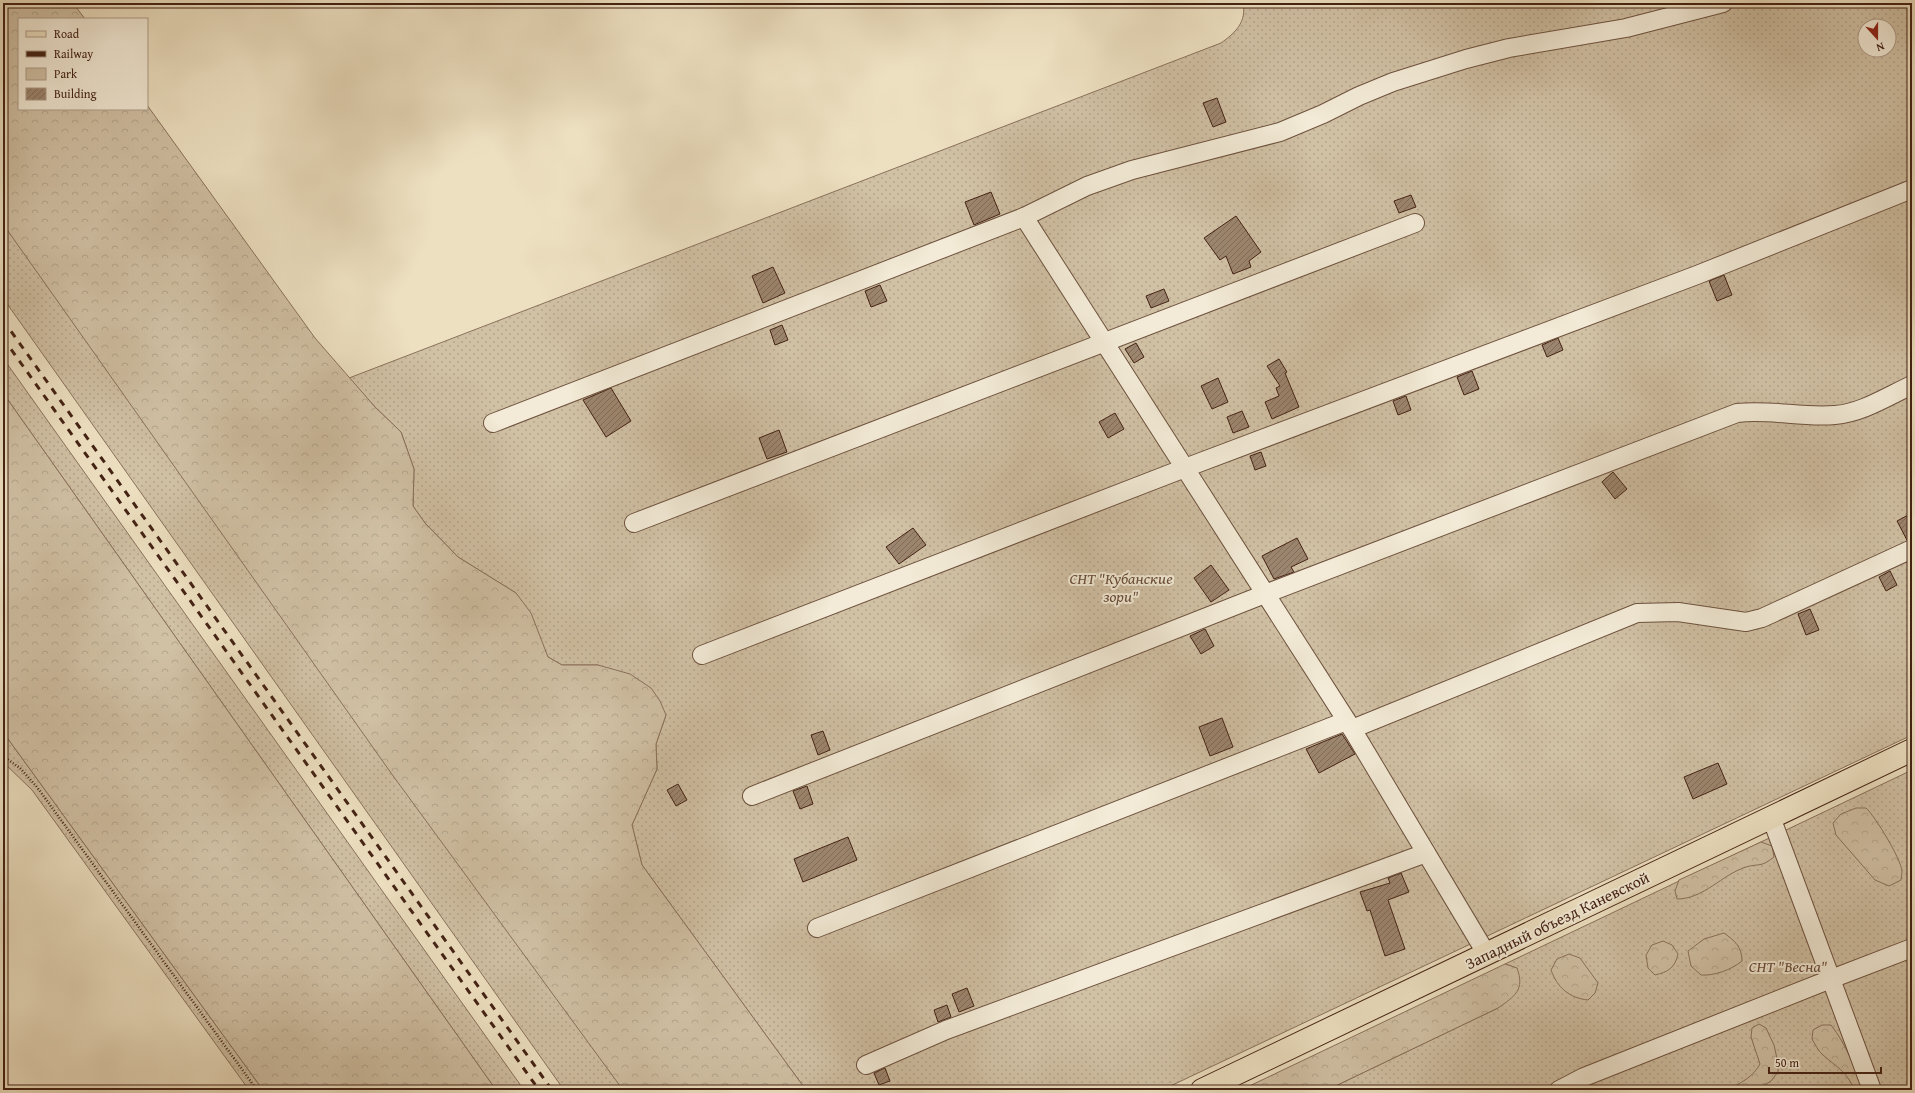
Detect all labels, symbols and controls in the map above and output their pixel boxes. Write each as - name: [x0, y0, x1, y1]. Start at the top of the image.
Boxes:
- legend: [18, 18, 148, 110]
- north arrow: [1857, 18, 1897, 58]
- text: Road: [54, 25, 80, 42]
- text: N: [1874, 39, 1887, 56]
- text: Railway: [54, 45, 93, 62]
- text: Park: [54, 65, 78, 82]
- text: Building: [54, 85, 97, 102]
- park label: СНТ "Кубанские зори": [1069, 566, 1173, 608]
- street label: Западный объезд Каневской: [1461, 865, 1654, 975]
- park label: СНТ "Весна": [1749, 954, 1828, 978]
- scale bar: [1769, 1049, 1881, 1075]
- text: 50 m: [1775, 1054, 1799, 1071]

